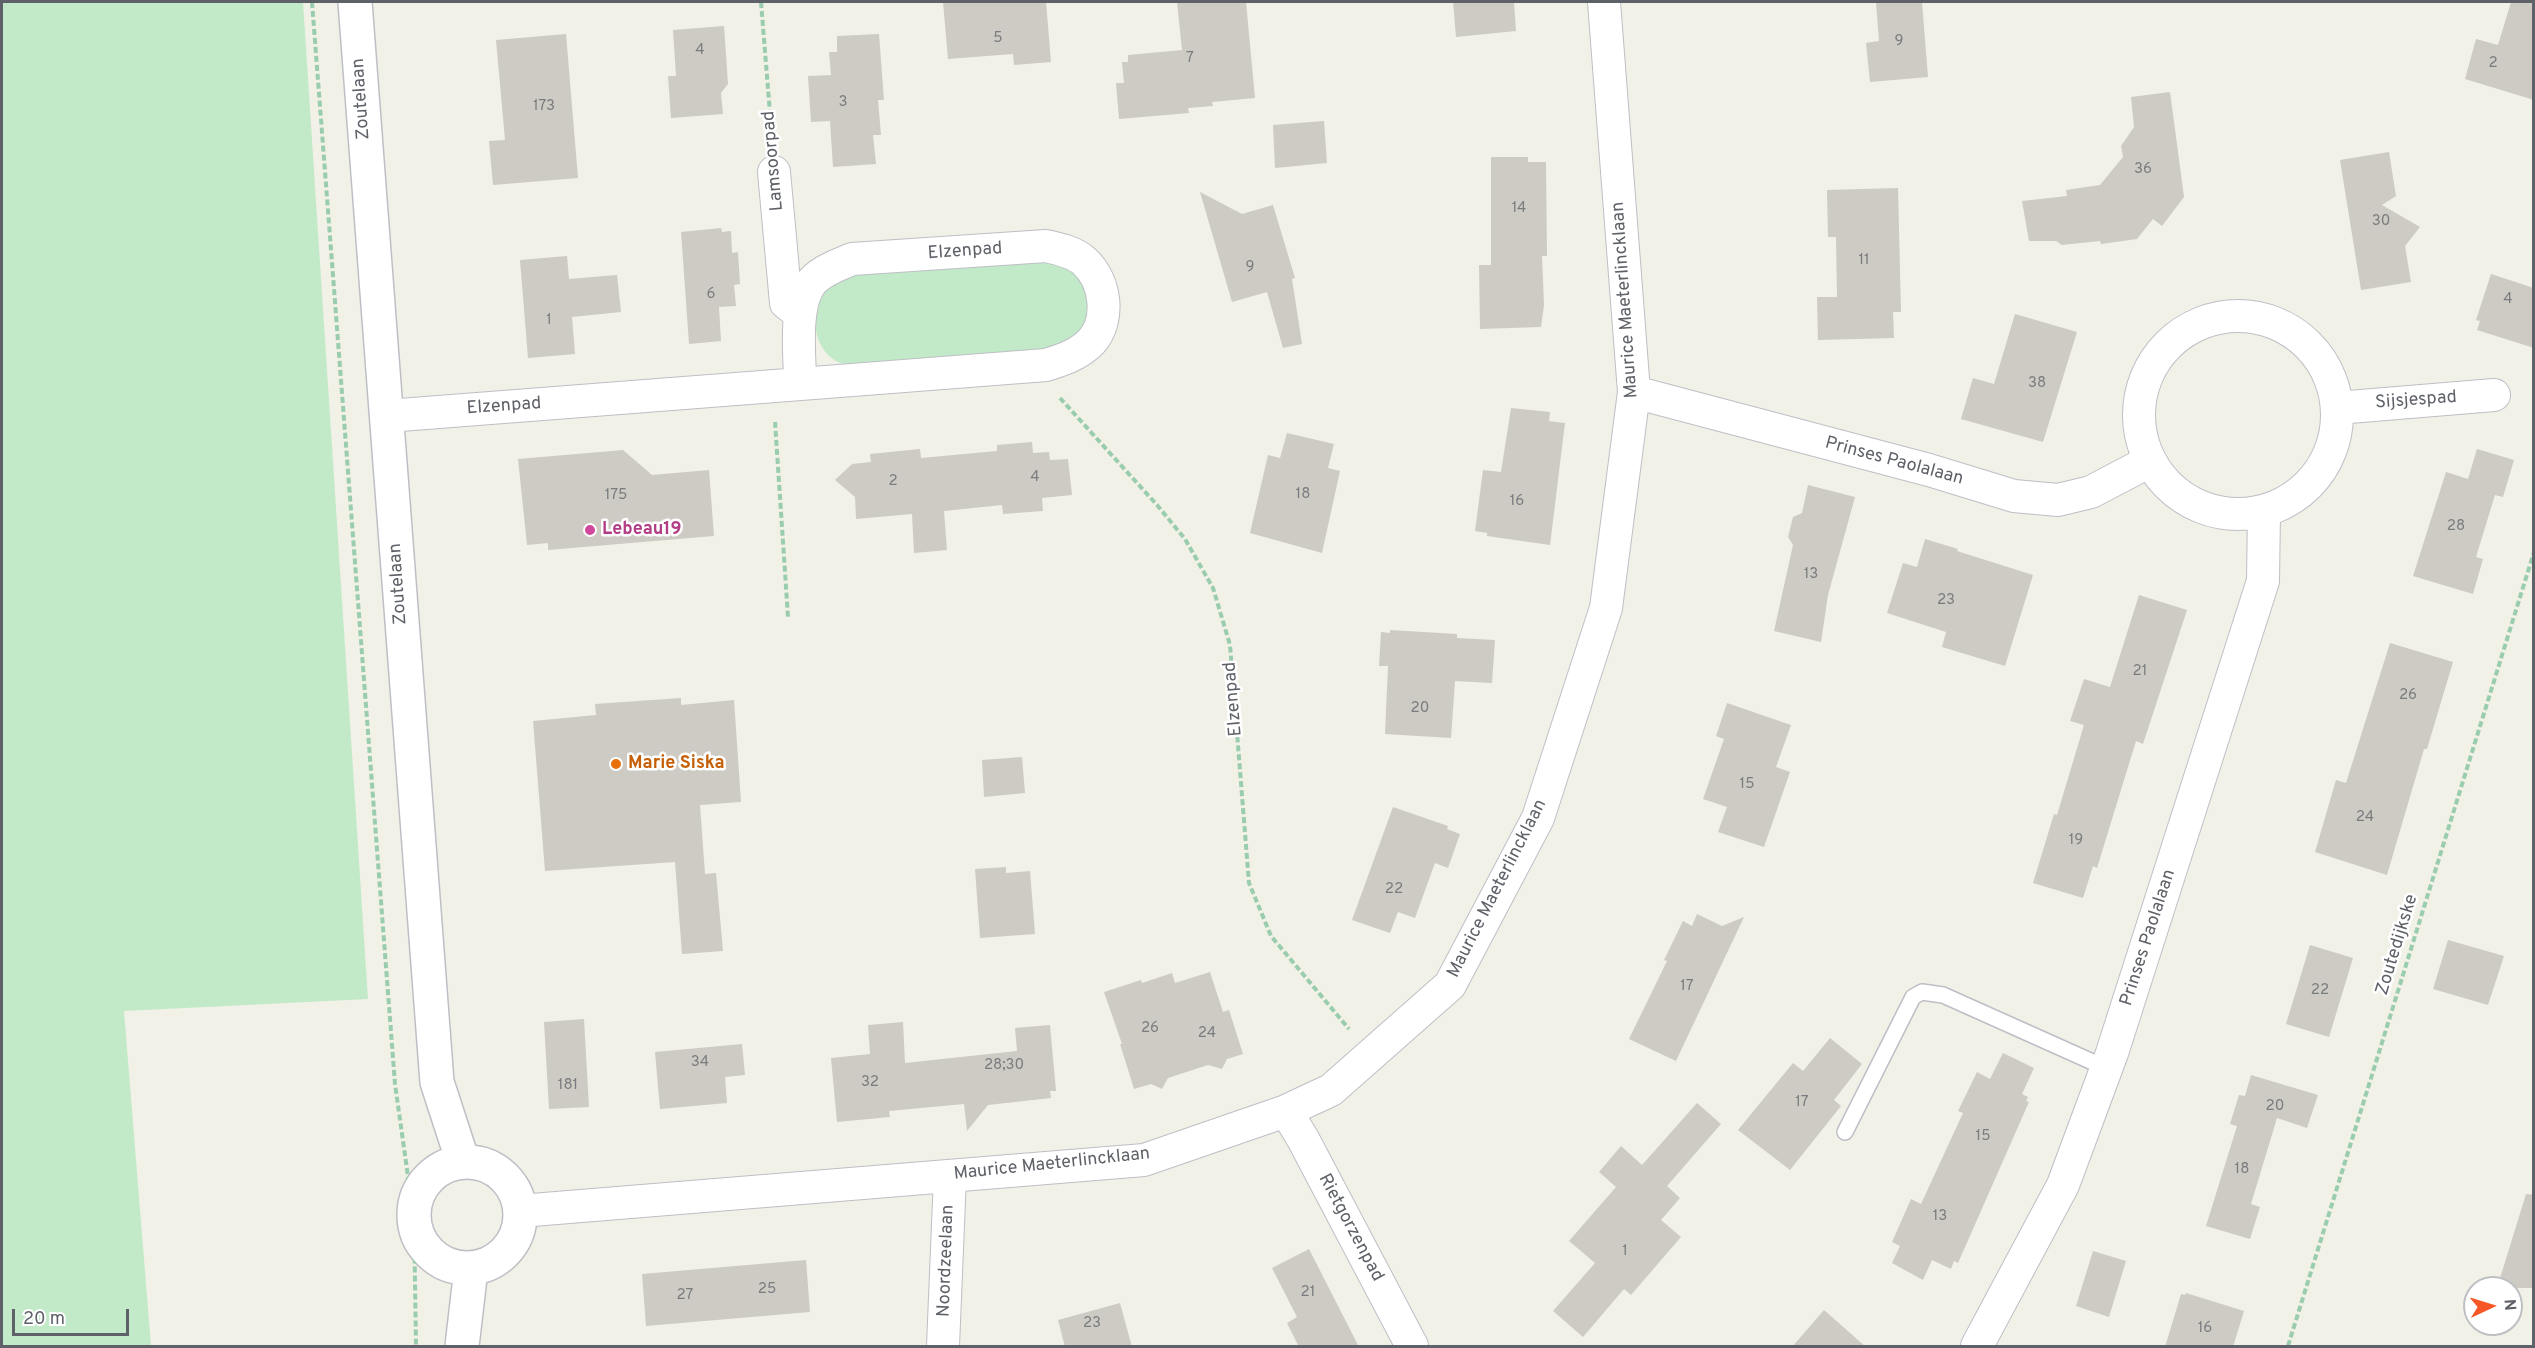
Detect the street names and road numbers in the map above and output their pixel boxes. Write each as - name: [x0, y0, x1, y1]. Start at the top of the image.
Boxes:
- street label: Zoutelaan: [348, 57, 376, 141]
- street label: Lamsoorpad: [759, 110, 789, 212]
- street label: Maurice Maeterlincklaan: [1608, 201, 1644, 399]
- street label: Elzenpad: [927, 239, 1003, 265]
- street label: Sijsjespad: [2374, 387, 2458, 415]
- street label: Elzenpad: [466, 394, 542, 420]
- street label: Prinses Paolalaan: [1822, 433, 1966, 491]
- street label: Zoutelaan: [385, 542, 413, 626]
- street label: Elzenpad: [1220, 661, 1248, 737]
- street label: Maurice Maeterlincklaan: [1444, 796, 1552, 982]
- street label: Prinses Paolalaan: [2117, 867, 2181, 1009]
- street label: Zoutedijkske: [2372, 892, 2424, 998]
- street label: Maurice Maeterlincklaan: [953, 1144, 1151, 1186]
- street label: Rietgorzenpad: [1313, 1170, 1387, 1286]
- street label: Noordzeelaan: [934, 1204, 960, 1318]

